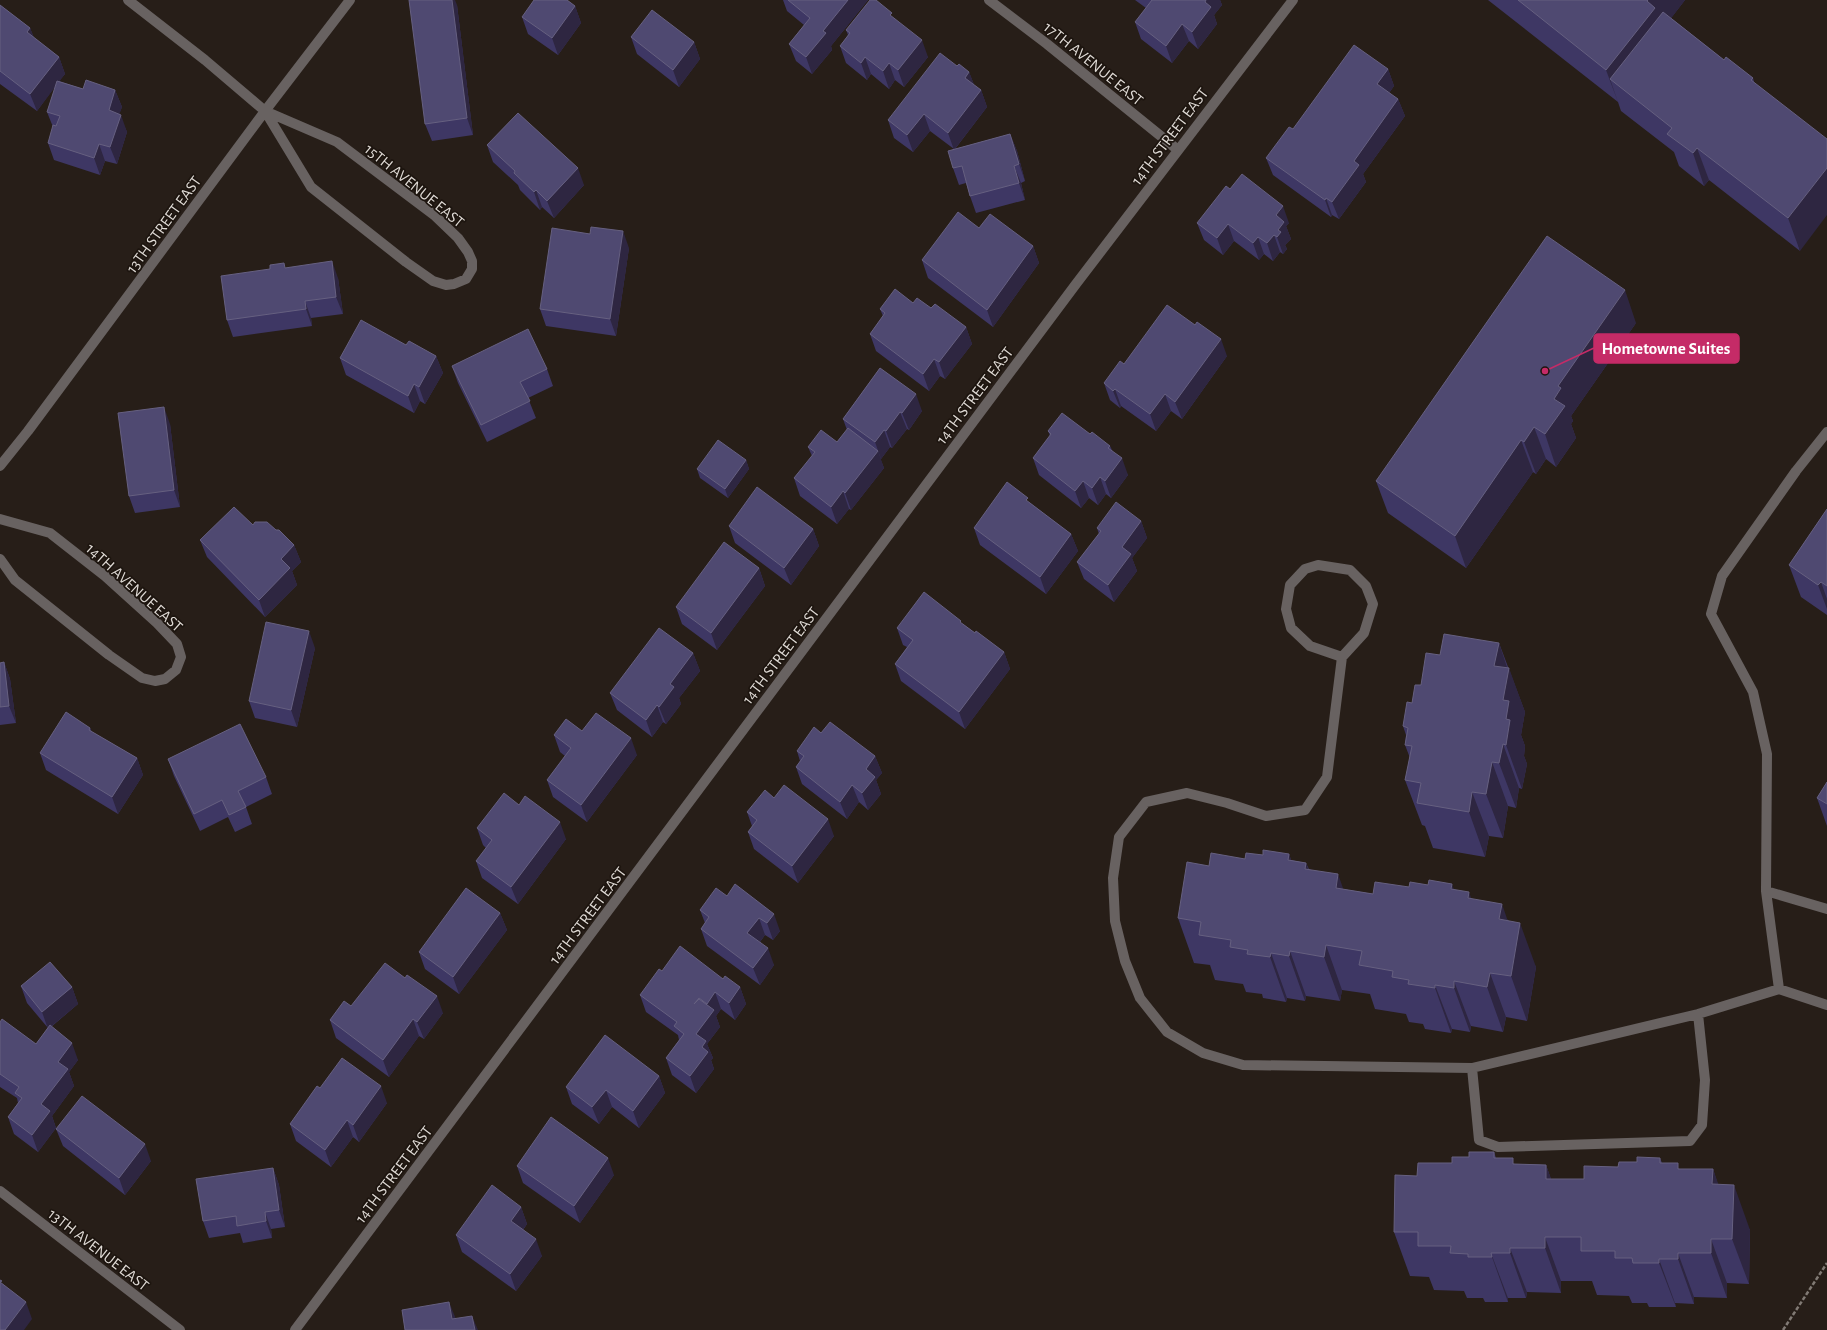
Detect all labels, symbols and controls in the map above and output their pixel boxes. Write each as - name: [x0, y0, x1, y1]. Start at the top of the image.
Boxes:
- street label: 17TH AVENUE EAST: [1041, 19, 1146, 109]
- street label: 14TH STREET EAST: [1128, 85, 1211, 188]
- street label: 15TH AVENUE EAST: [362, 141, 467, 231]
- street label: 13TH STREET EAST: [123, 173, 204, 276]
- callout: Hometowne Suites: [1594, 334, 1739, 363]
- text: Hometowne Suites: [1602, 340, 1731, 357]
- street label: 14TH STREET EAST: [933, 344, 1016, 447]
- street label: 14TH AVENUE EAST: [83, 540, 186, 635]
- street label: 14TH STREET EAST: [739, 604, 822, 707]
- street label: 14TH STREET EAST: [546, 864, 629, 967]
- street label: 14TH STREET EAST: [352, 1123, 435, 1226]
- street label: 13TH AVENUE EAST: [45, 1206, 152, 1294]

